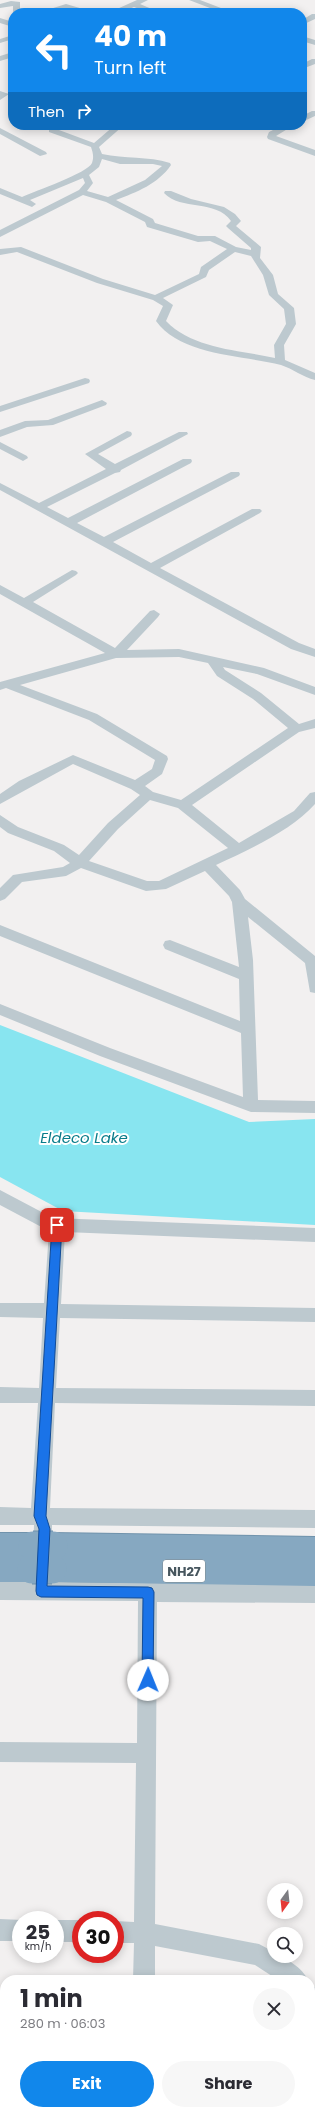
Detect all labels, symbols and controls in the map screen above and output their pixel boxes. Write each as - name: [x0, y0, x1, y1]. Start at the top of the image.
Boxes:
- text: 40 m: [94, 17, 167, 56]
- icon: left: [28, 24, 80, 76]
- text: Turn left: [94, 55, 166, 80]
- icon: right: [73, 100, 95, 122]
- text: Then: [28, 101, 65, 122]
- water label: Eldeco Lake: [40, 1127, 128, 1148]
- pin: [40, 1208, 74, 1242]
- icon: arrive: [46, 1214, 68, 1236]
- road number: NH27: [163, 1560, 205, 1582]
- position arrow: [127, 1659, 169, 1701]
- north arrow: [267, 1883, 303, 1919]
- map controls: [267, 1883, 303, 1963]
- speed limit sign: 30: [72, 1911, 124, 1963]
- text: 25: [26, 1918, 50, 1946]
- button: search: [267, 1927, 303, 1963]
- text: km/h: [25, 1939, 51, 1954]
- text: 1 min: [20, 1982, 83, 2015]
- button: close: [253, 1988, 295, 2030]
- text: 280 m · 06:03: [20, 2014, 105, 2033]
- button: Exit: [20, 2061, 154, 2107]
- button: Share: [162, 2061, 295, 2107]

